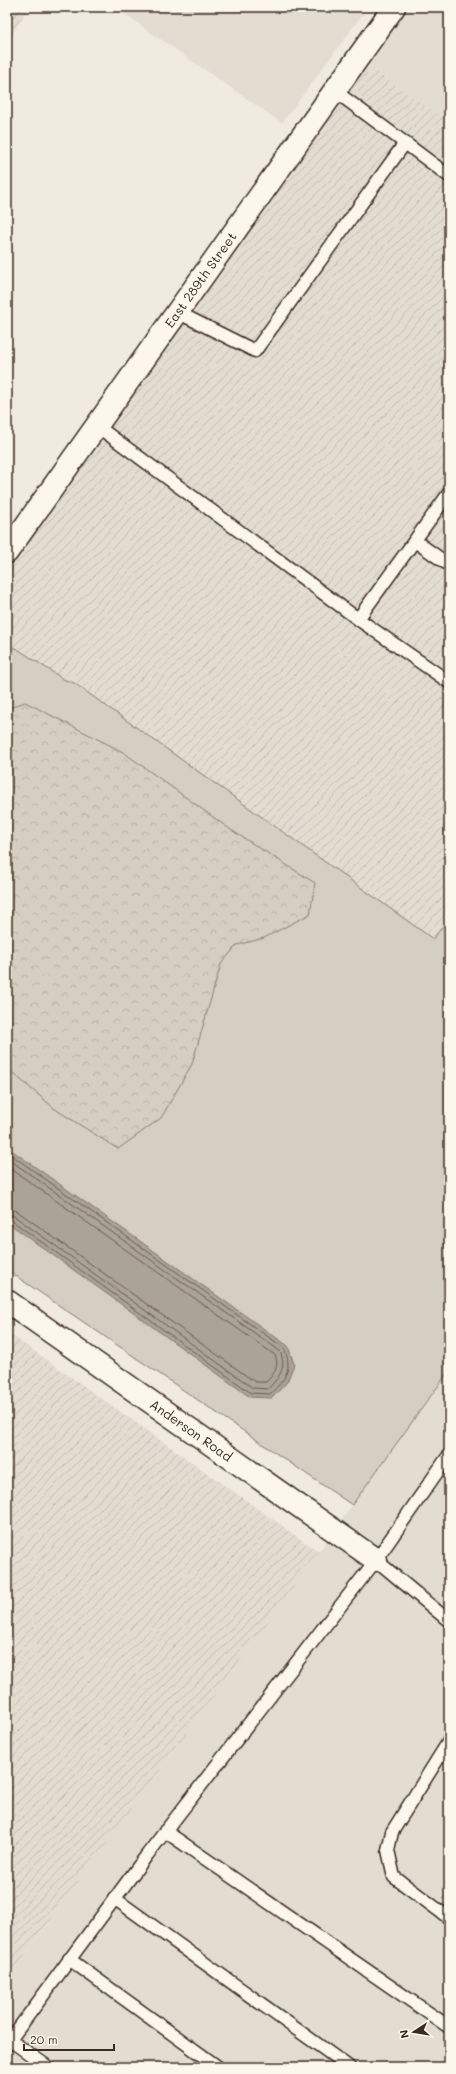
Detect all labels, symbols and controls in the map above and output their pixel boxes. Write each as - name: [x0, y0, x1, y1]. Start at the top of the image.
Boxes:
- street label: East 289th Street: [160, 228, 240, 331]
- street label: Anderson Road: [147, 1395, 236, 1465]
- north arrow: [394, 2012, 434, 2052]
- scale bar: [24, 2026, 114, 2052]
- text: N: [396, 2029, 412, 2040]
- text: 20 m: [30, 2031, 58, 2047]

